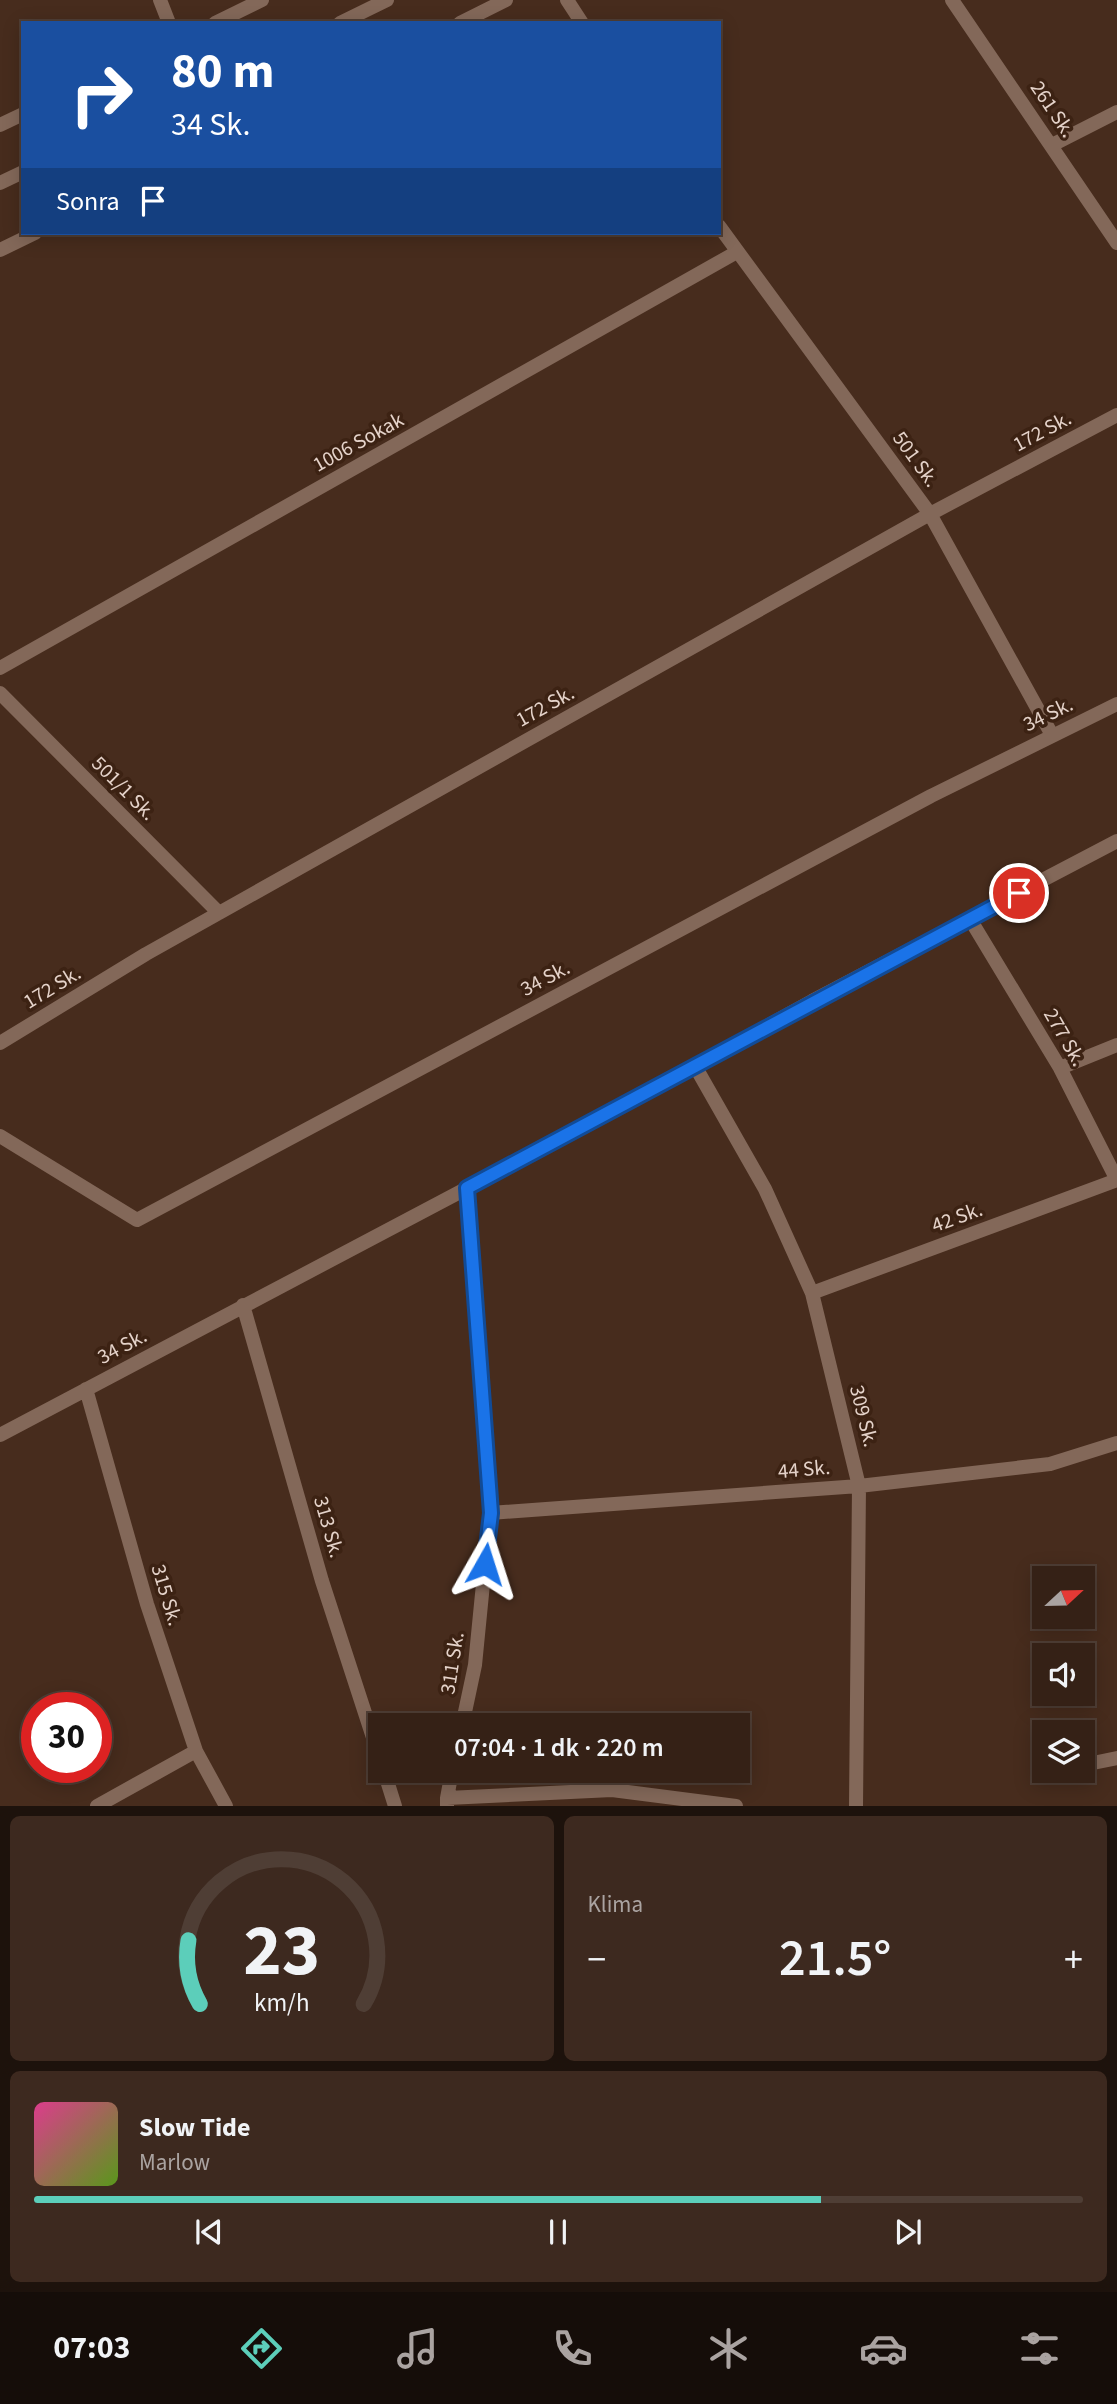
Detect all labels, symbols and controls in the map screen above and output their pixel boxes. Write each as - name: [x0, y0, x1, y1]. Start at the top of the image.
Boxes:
- text: 80 m: [171, 37, 275, 107]
- icon: right: [56, 49, 147, 140]
- street label: 261 Sk.: [1023, 75, 1083, 143]
- text: 34 Sk.: [171, 102, 251, 148]
- icon: arrive: [134, 182, 172, 220]
- text: Sonra: [56, 183, 120, 220]
- street label: 172 Sk.: [1007, 403, 1077, 459]
- street label: 1006 Sokak: [307, 404, 409, 479]
- street label: 501 Sk.: [885, 425, 947, 493]
- street label: 172 Sk.: [510, 678, 580, 734]
- street label: 34 Sk.: [1018, 689, 1078, 739]
- street label: 501/1 Sk.: [85, 749, 163, 827]
- pin: [989, 863, 1049, 923]
- icon: arrive: [1000, 874, 1038, 912]
- street label: 34 Sk.: [515, 953, 575, 1003]
- street label: 172 Sk.: [17, 958, 87, 1016]
- street label: 277 Sk.: [1036, 1002, 1094, 1072]
- street label: 42 Sk.: [927, 1194, 987, 1240]
- street label: 34 Sk.: [92, 1321, 152, 1371]
- street label: 309 Sk.: [842, 1382, 886, 1450]
- street label: 44 Sk.: [777, 1452, 831, 1486]
- street label: 313 Sk.: [306, 1493, 352, 1561]
- position arrow: [448, 1527, 522, 1601]
- street label: 315 Sk.: [144, 1561, 190, 1629]
- north arrow: [1032, 1566, 1096, 1629]
- map controls: [1032, 1566, 1095, 1783]
- street label: 311 Sk.: [432, 1630, 472, 1696]
- button: sound: [1032, 1643, 1095, 1706]
- speed limit sign: 30: [21, 1692, 112, 1783]
- button: layers: [1032, 1720, 1095, 1783]
- text: 07:04 · 1 dk · 220 m: [454, 1729, 664, 1766]
- text: Klima: [588, 1888, 643, 1921]
- text: 23: [243, 1900, 320, 2004]
- text: 21.5°: [779, 1922, 891, 1996]
- text: −: [588, 1933, 606, 1987]
- text: +: [1064, 1933, 1083, 1987]
- text: km/h: [254, 1985, 310, 2021]
- text: Slow Tide: [139, 2109, 250, 2146]
- text: Marlow: [139, 2146, 210, 2179]
- icon: previous: [190, 2213, 228, 2251]
- icon: pause: [539, 2213, 577, 2251]
- icon: next: [889, 2213, 927, 2251]
- icon: directions: [237, 2324, 286, 2373]
- icon: music: [393, 2324, 442, 2373]
- icon: phone: [548, 2324, 597, 2373]
- icon: climate: [704, 2324, 753, 2373]
- icon: car: [859, 2324, 908, 2373]
- icon: filters: [1015, 2324, 1064, 2373]
- text: 07:03: [53, 2325, 130, 2371]

